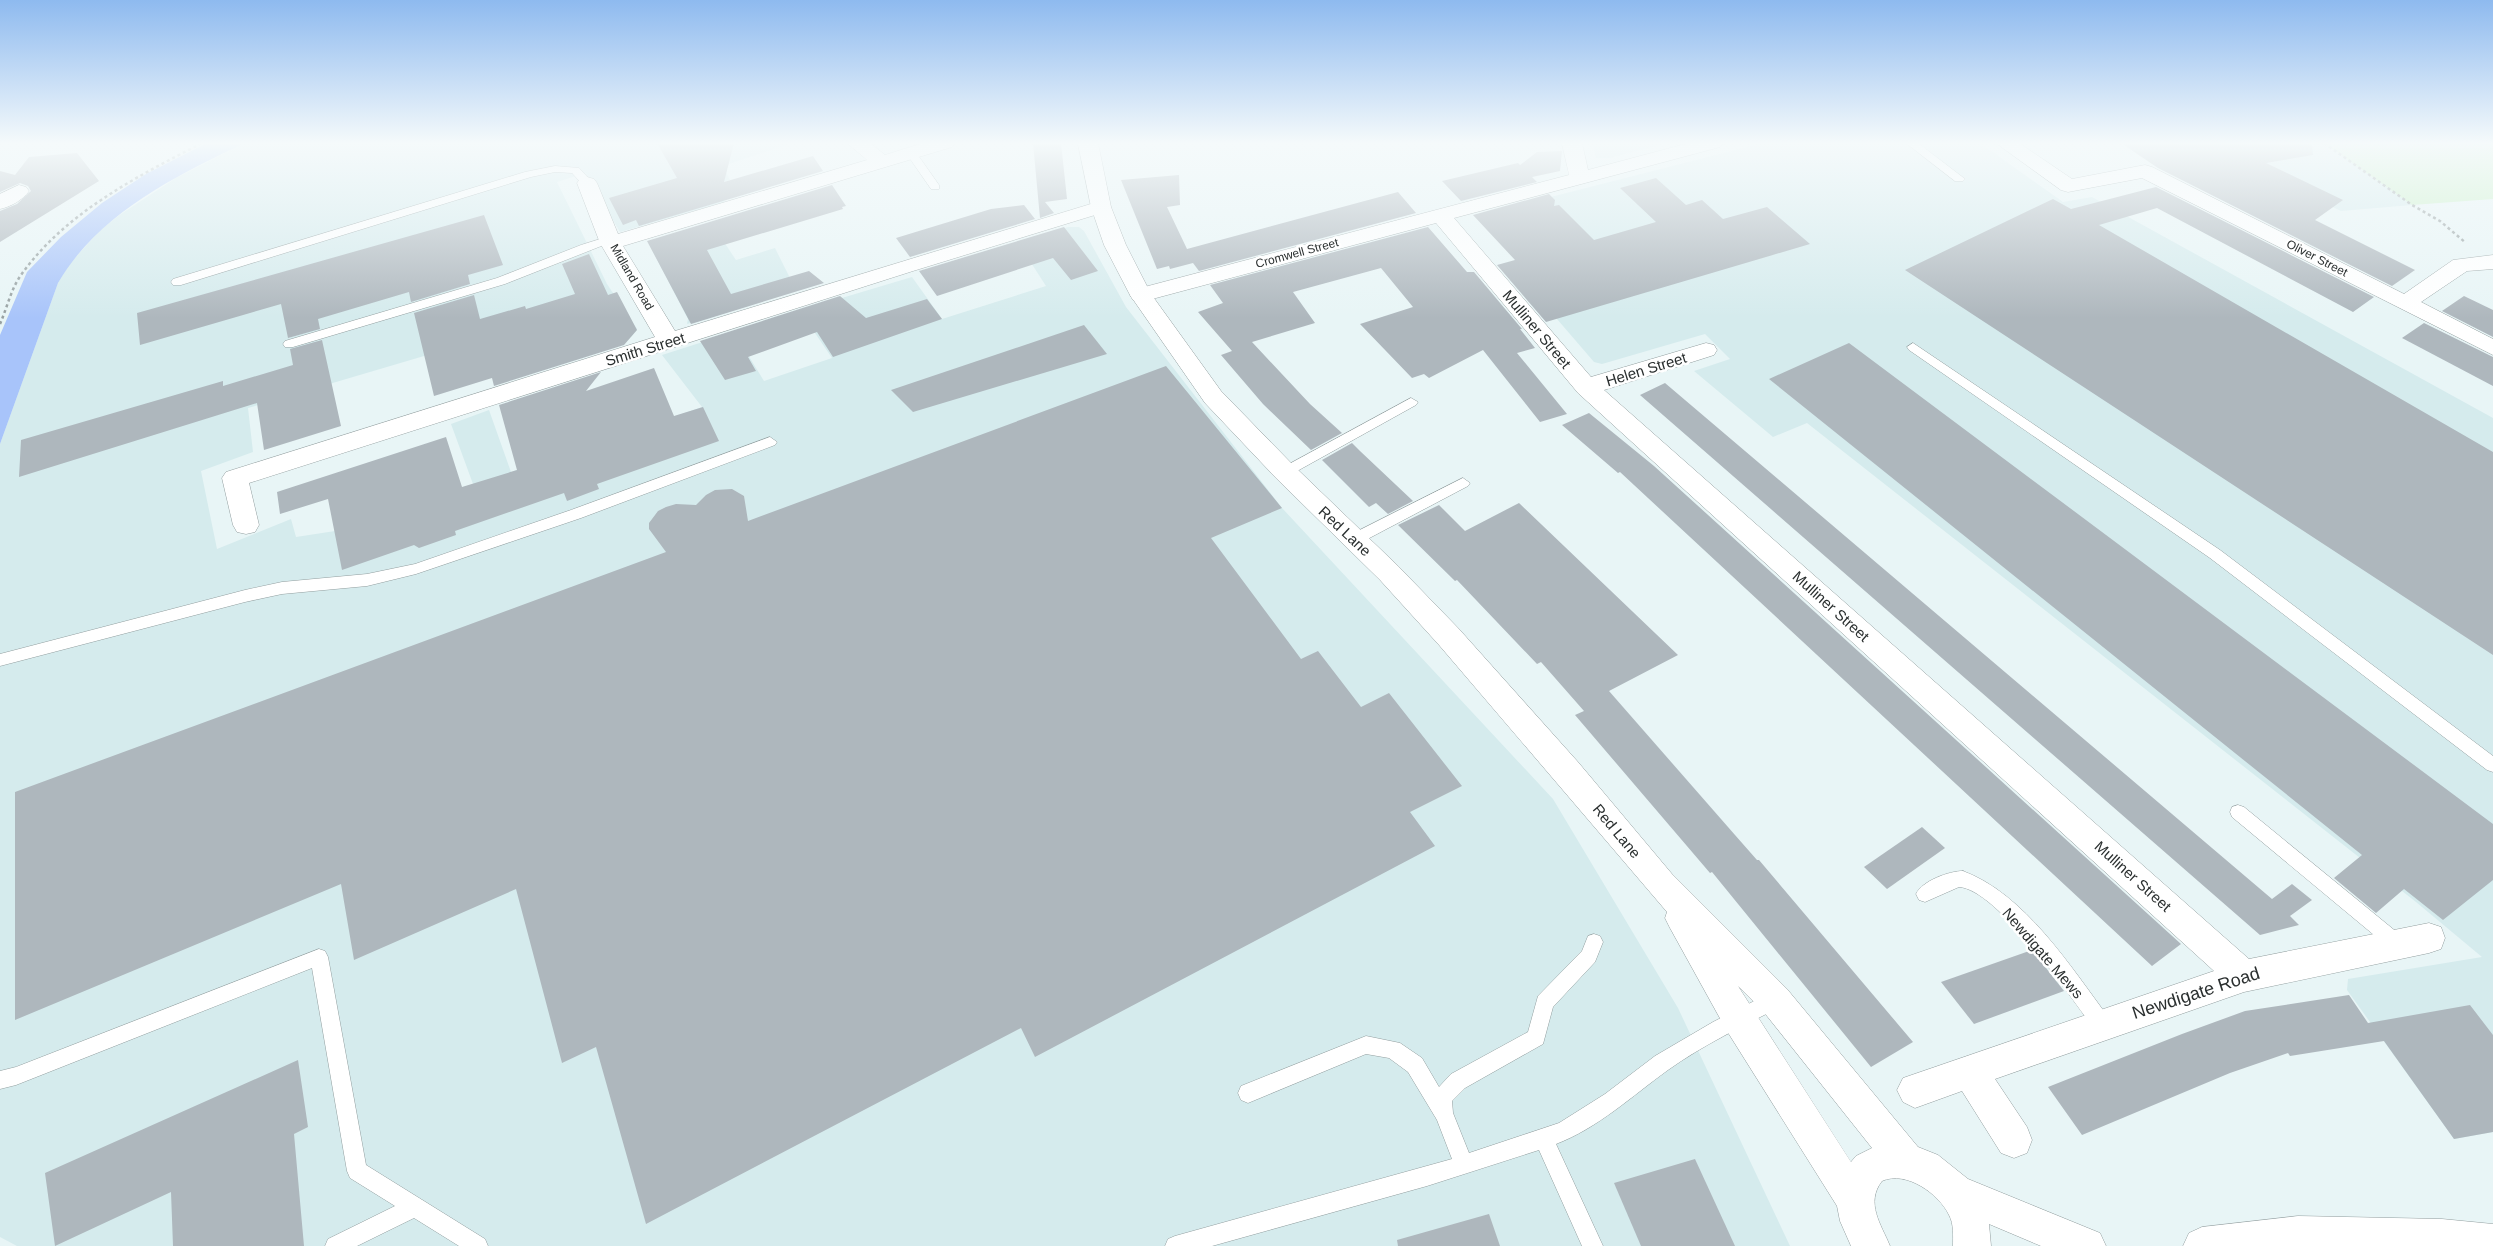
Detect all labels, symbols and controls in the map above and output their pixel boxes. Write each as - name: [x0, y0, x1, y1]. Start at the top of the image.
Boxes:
- street label: Cromwell Street: [1254, 235, 1341, 271]
- street label: Oliver Street: [2284, 237, 2350, 280]
- street label: Midland Road: [607, 241, 657, 313]
- street label: Mulliner Street: [1499, 286, 1575, 372]
- street label: Smith Street: [603, 329, 688, 369]
- street label: Helen Street: [1604, 348, 1689, 389]
- street label: Red Lane: [1315, 503, 1375, 559]
- street label: Mulliner Street: [1789, 567, 1873, 645]
- street label: Red Lane: [1590, 801, 1644, 861]
- street label: Mulliner Street: [2091, 837, 2175, 915]
- street label: Newdigate Mews: [1999, 904, 2087, 1002]
- street label: Newdigate Road: [2130, 963, 2262, 1023]

